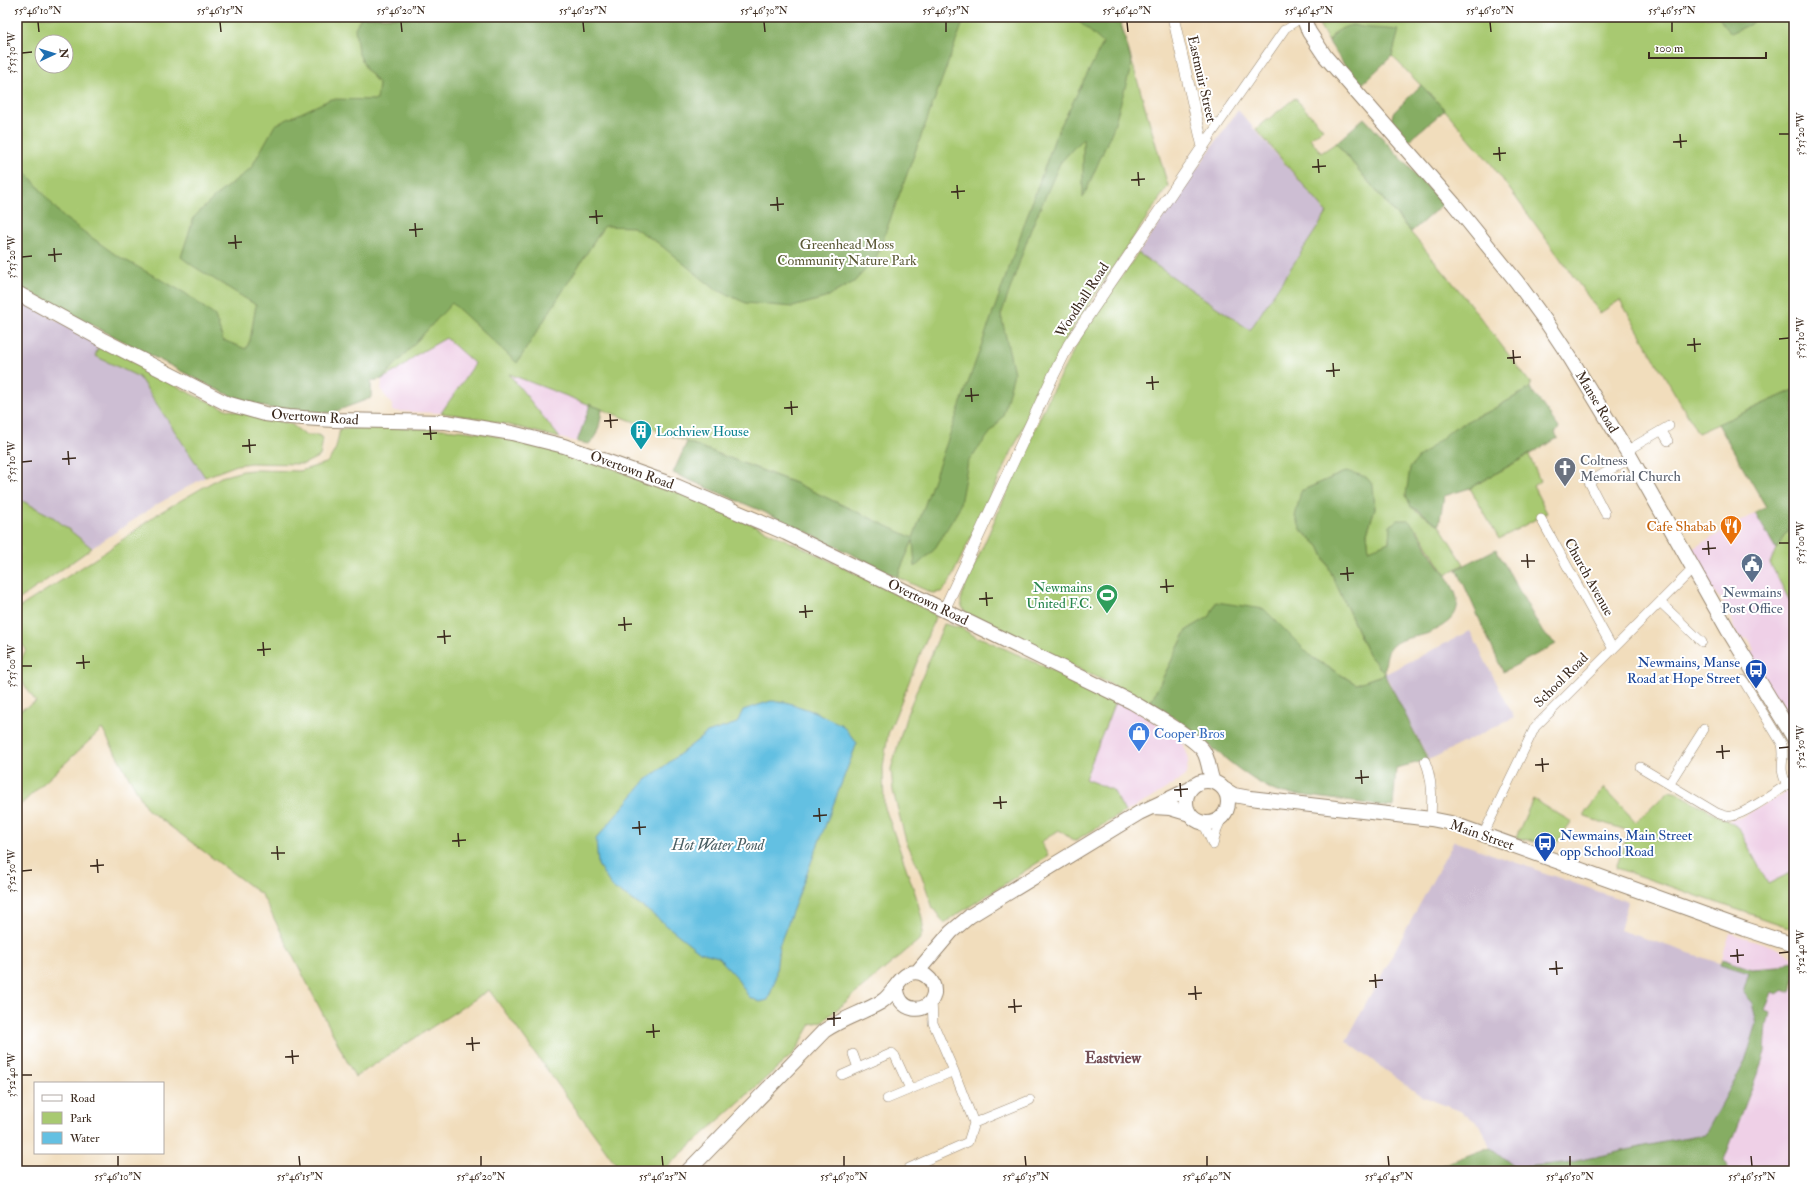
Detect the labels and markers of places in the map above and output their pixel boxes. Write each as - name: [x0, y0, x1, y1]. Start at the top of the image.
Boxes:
- building icon: Lochview House: [628, 418, 654, 451]
- place label: Lochview House: [656, 423, 749, 440]
- place label: Coltness Memorial Church: [1580, 452, 1681, 485]
- church icon: Coltness Memorial Church: [1552, 455, 1578, 488]
- restaurant icon: Cafe Shabab: [1718, 513, 1744, 546]
- place label: Cafe Shabab: [1646, 518, 1716, 535]
- public building icon: Newmains Post Office: [1739, 551, 1765, 584]
- place label: Newmains United F.C.: [1026, 579, 1092, 612]
- sports icon: Newmains United F.C.: [1094, 582, 1120, 615]
- place label: Newmains Post Office: [1722, 584, 1783, 617]
- place label: Newmains, Manse Road at Hope Street: [1627, 654, 1740, 688]
- bus stop icon: Newmains, Manse Road at Hope Street: [1743, 657, 1769, 690]
- shop icon: Cooper Bros: [1126, 720, 1152, 753]
- place label: Cooper Bros: [1154, 725, 1225, 743]
- place label: Newmains, Main Street opp School Road: [1560, 827, 1693, 861]
- bus stop icon: Newmains, Main Street opp School Road: [1532, 830, 1558, 863]

